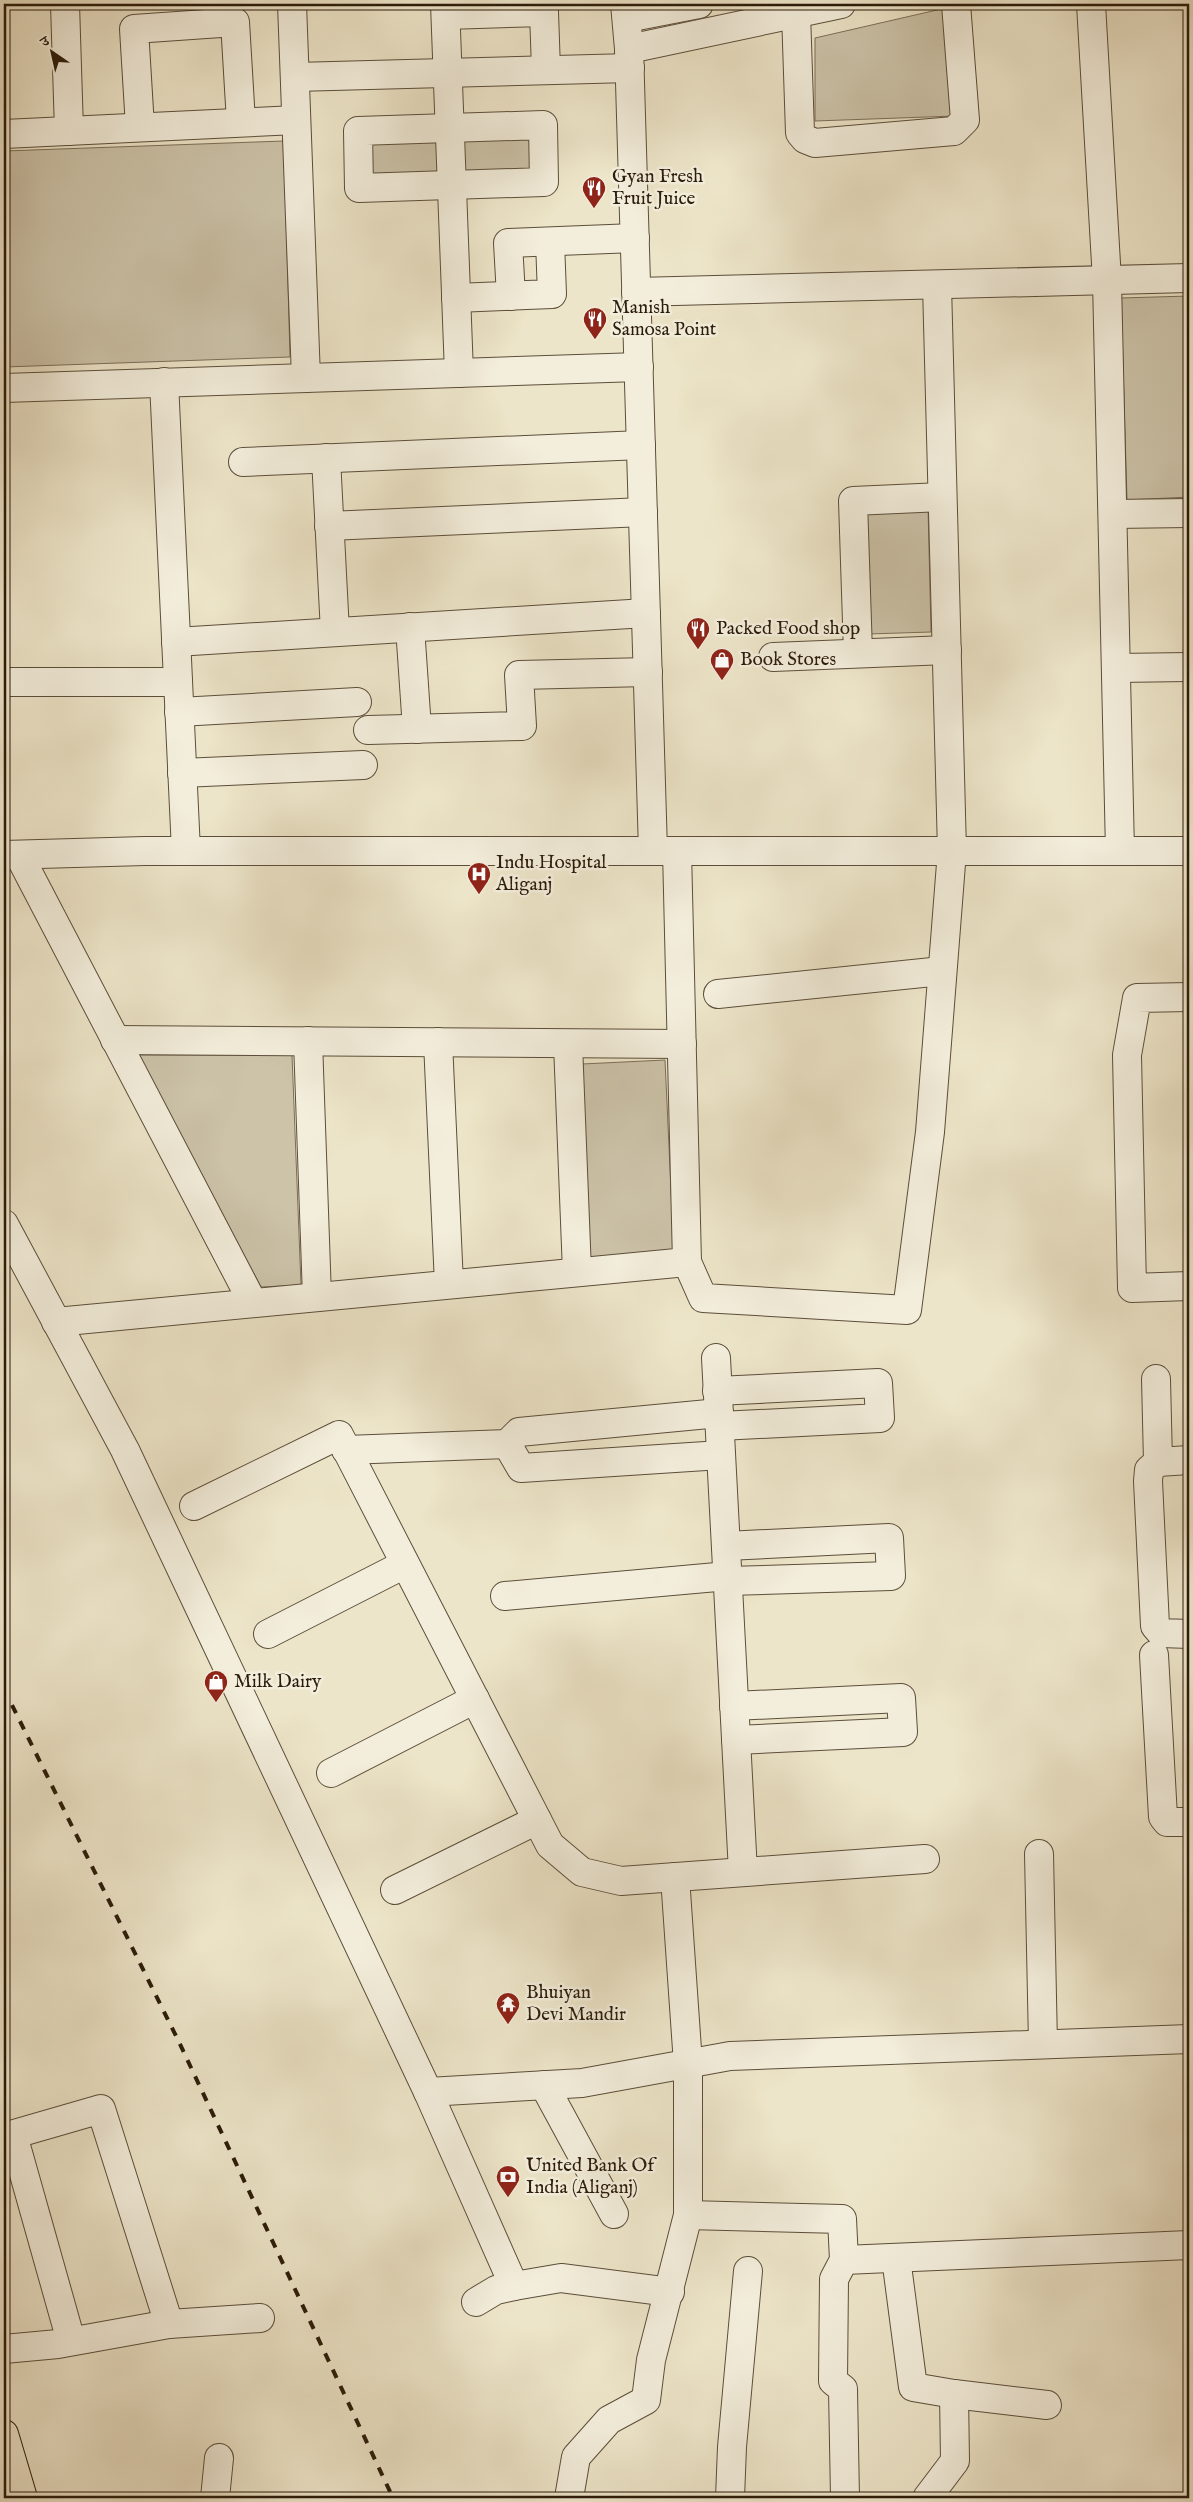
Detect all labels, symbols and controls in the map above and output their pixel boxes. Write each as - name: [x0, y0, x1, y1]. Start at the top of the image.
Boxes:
- north arrow: [28, 28, 78, 78]
- text: उ: [36, 32, 54, 52]
- place label: Gyan Fresh Fruit Juice: [612, 165, 703, 211]
- restaurant icon: Gyan Fresh Fruit Juice: [581, 175, 607, 209]
- place label: Manish Samosa Point: [612, 296, 717, 342]
- restaurant icon: Manish Samosa Point: [582, 306, 608, 340]
- restaurant icon: Packed Food shop: [685, 616, 711, 650]
- place label: Packed Food shop: [716, 617, 860, 641]
- shop icon: Book Stores: [709, 647, 735, 681]
- place label: Book Stores: [740, 648, 836, 672]
- place label: Indu Hospital Aliganj: [495, 851, 607, 897]
- hospital icon: Indu Hospital Aliganj: [466, 861, 492, 895]
- shop icon: Milk Dairy: [203, 1669, 229, 1703]
- place label: Milk Dairy: [234, 1670, 322, 1694]
- place label: Bhuiyan Devi Mandir: [526, 1981, 626, 2027]
- temple icon: Bhuiyan Devi Mandir: [495, 1991, 521, 2025]
- place label: United Bank Of India (Aliganj): [526, 2154, 657, 2200]
- bank icon: United Bank Of India (Aliganj): [495, 2164, 521, 2198]

